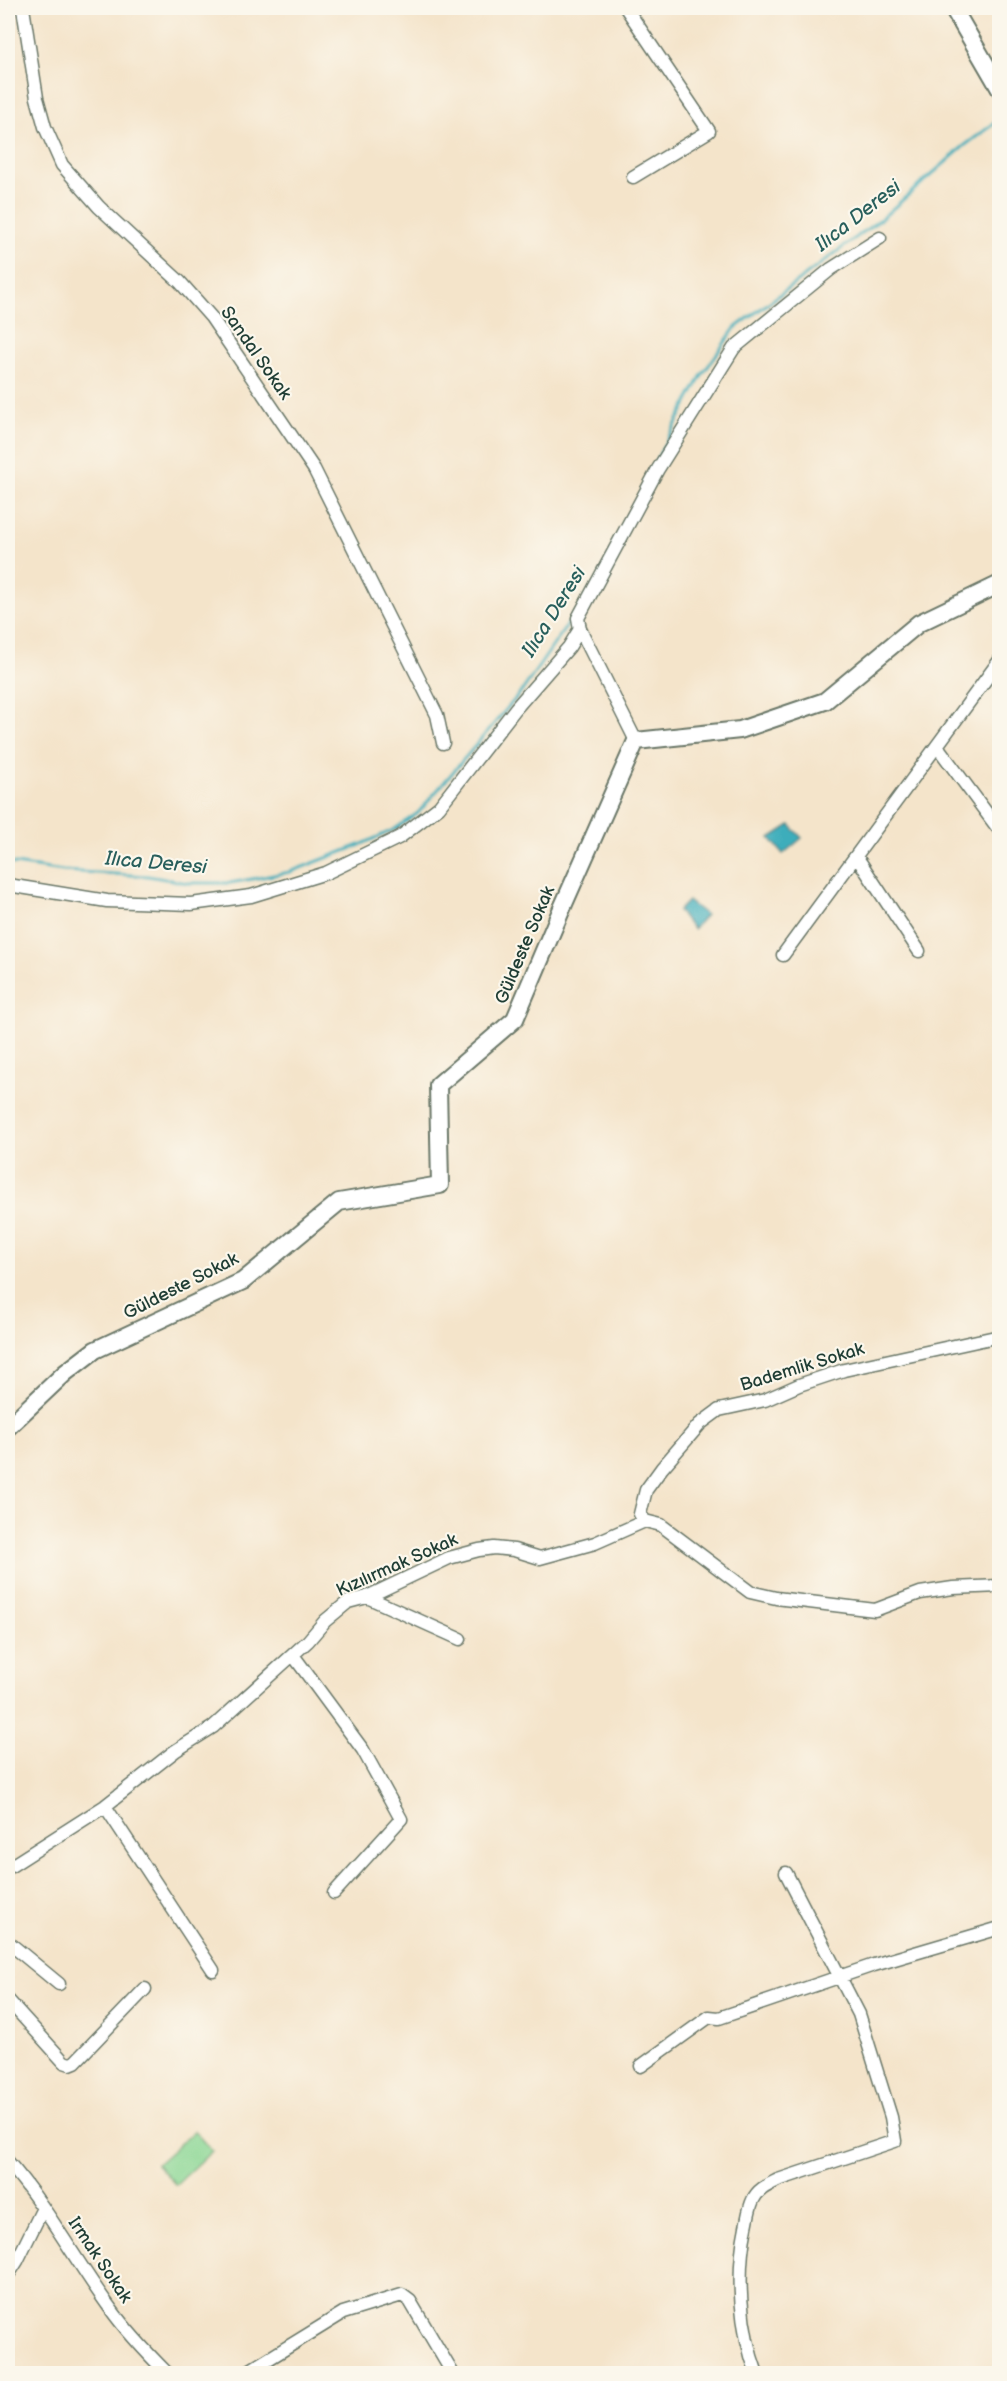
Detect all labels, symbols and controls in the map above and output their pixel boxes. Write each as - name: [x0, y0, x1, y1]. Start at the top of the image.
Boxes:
- water label: Ilıca Deresi: [810, 174, 907, 257]
- street label: Sandal Sokak: [216, 302, 296, 404]
- water label: Ilıca Deresi: [516, 561, 592, 662]
- water label: Ilıca Deresi: [103, 847, 209, 880]
- street label: Güldeste Sokak: [491, 883, 559, 1007]
- street label: Güldeste Sokak: [120, 1248, 242, 1324]
- street label: Bademlik Sokak: [737, 1338, 867, 1396]
- street label: Kızılırmak Sokak: [333, 1529, 461, 1601]
- street label: Irmak Sokak: [64, 2213, 137, 2307]

